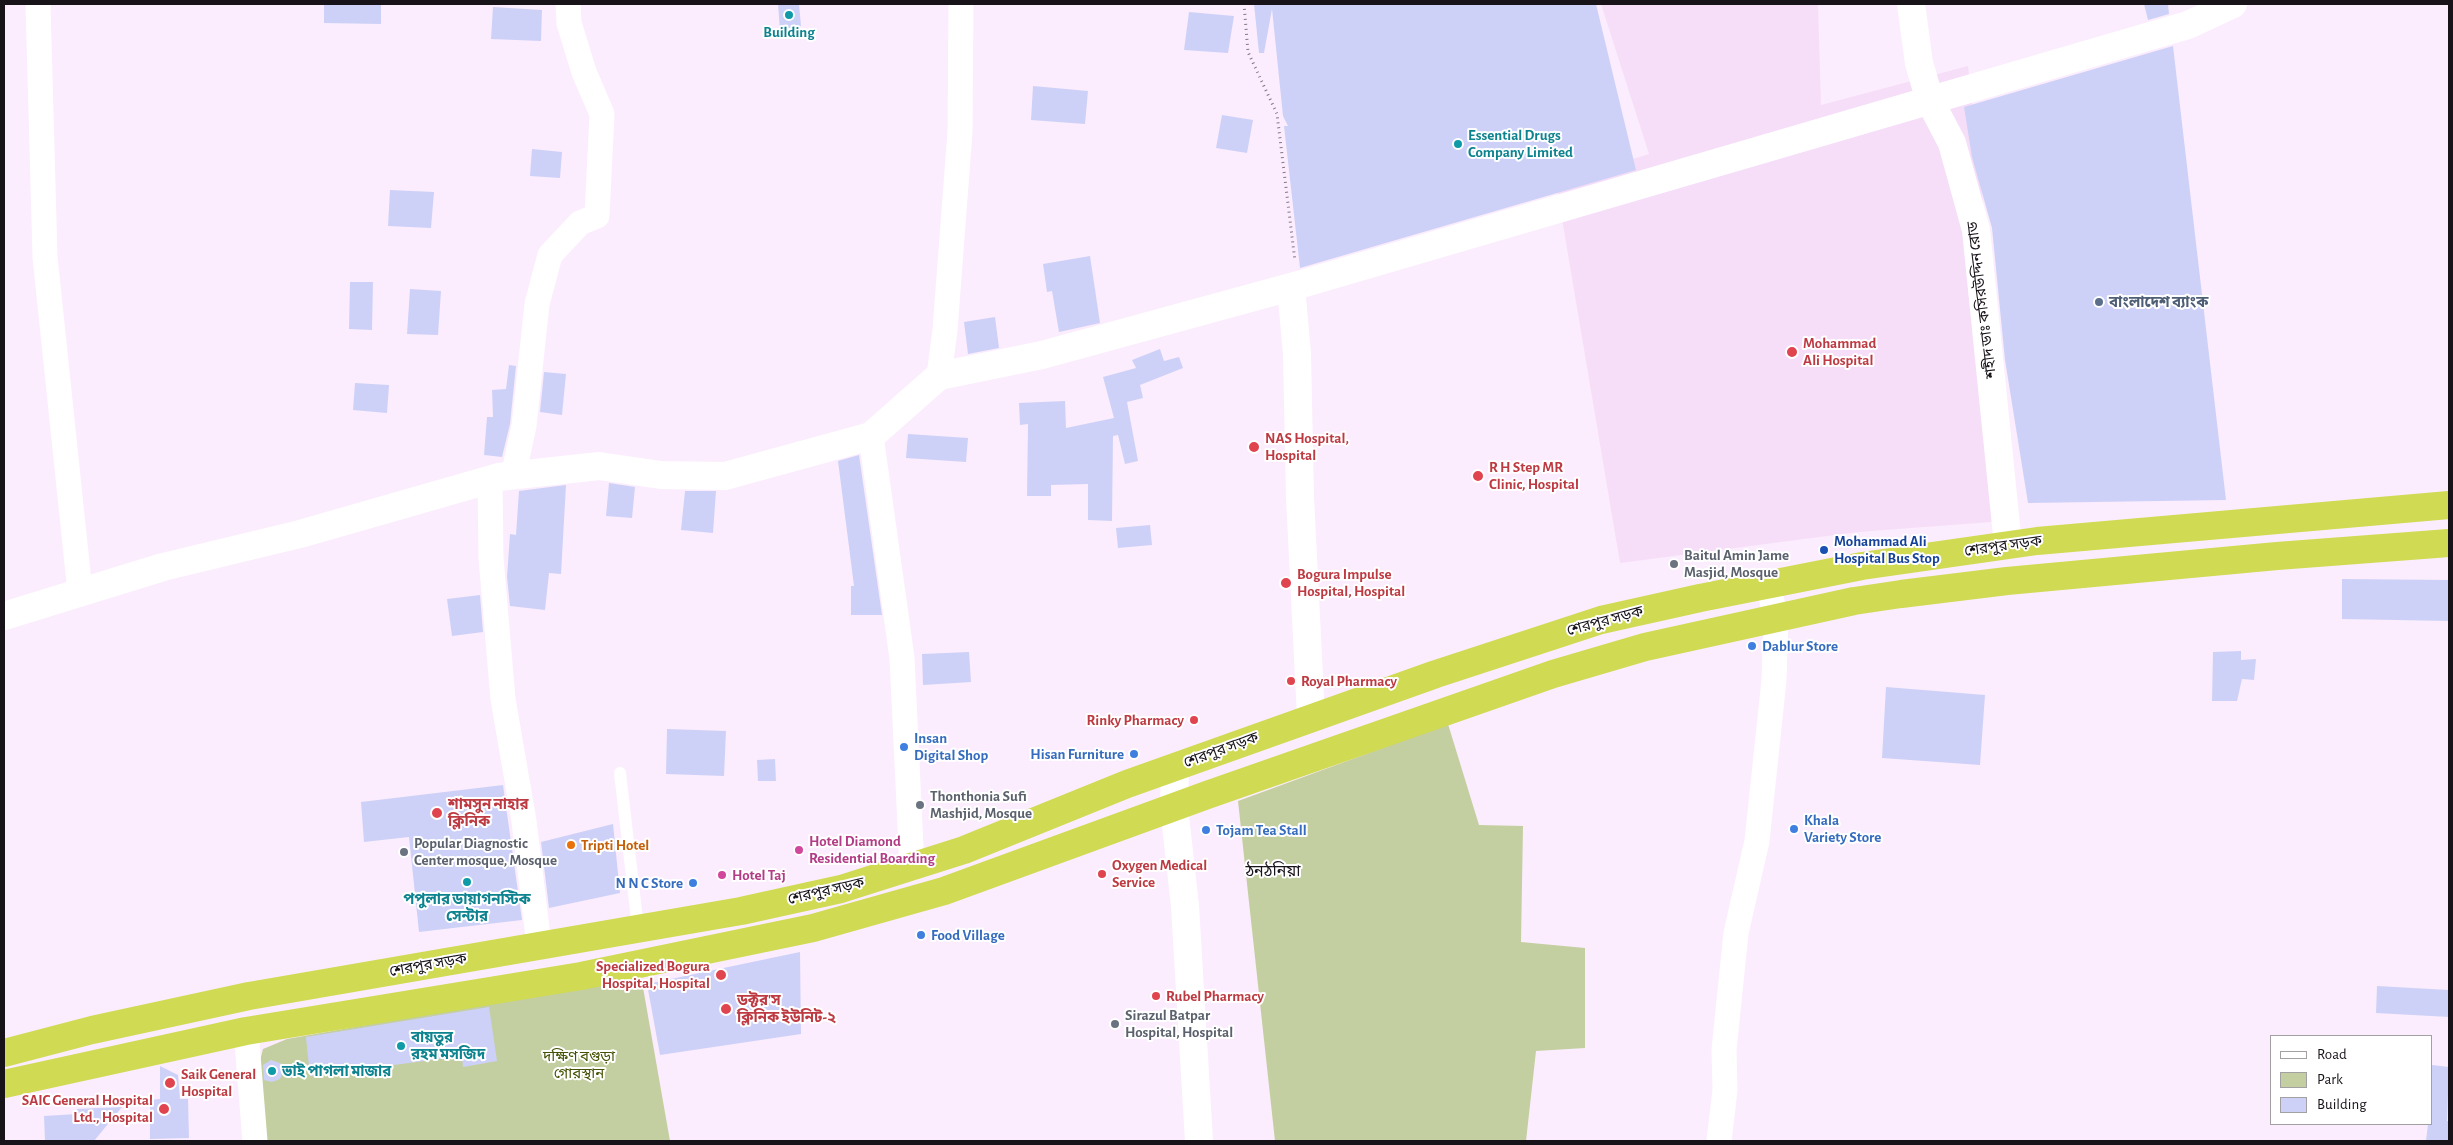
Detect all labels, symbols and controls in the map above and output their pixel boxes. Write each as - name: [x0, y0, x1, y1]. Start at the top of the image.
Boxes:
- marker: Building: [783, 9, 795, 21]
- place label: Building: [763, 23, 815, 41]
- place label: Essential Drugs Company Limited: [1468, 126, 1573, 161]
- marker: Essential Drugs Company Limited: [1452, 138, 1464, 150]
- street label: শহীদ ডাঃ কসিরউদ্দিন রোড: [1963, 220, 2001, 380]
- place label: বাংলাদেশ ব্যাংক: [2109, 293, 2208, 311]
- marker: বাংলাদেশ ব্যাংক: [2093, 296, 2105, 308]
- place label: Mohammad Ali Hospital: [1803, 334, 1876, 369]
- marker: Mohammad Ali Hospital: [1785, 345, 1799, 359]
- place label: NAS Hospital, Hospital: [1265, 429, 1349, 464]
- marker: NAS Hospital, Hospital: [1247, 440, 1261, 454]
- place label: R H Step MR Clinic, Hospital: [1489, 458, 1579, 493]
- marker: R H Step MR Clinic, Hospital: [1471, 469, 1485, 483]
- place label: Mohammad Ali Hospital Bus Stop: [1834, 532, 1940, 567]
- street label: শেরপুর সড়ক: [1963, 532, 2043, 560]
- marker: Mohammad Ali Hospital Bus Stop: [1818, 544, 1830, 556]
- place label: Baitul Amin Jame Masjid, Mosque: [1684, 546, 1789, 581]
- marker: Baitul Amin Jame Masjid, Mosque: [1668, 558, 1680, 570]
- place label: Bogura Impulse Hospital, Hospital: [1297, 565, 1405, 600]
- marker: Bogura Impulse Hospital, Hospital: [1279, 576, 1293, 590]
- street label: শেরপুর সড়ক: [1565, 602, 1645, 640]
- place label: Dablur Store: [1762, 637, 1838, 655]
- marker: Dablur Store: [1746, 640, 1758, 652]
- place label: Royal Pharmacy: [1301, 672, 1397, 690]
- marker: Royal Pharmacy: [1285, 675, 1297, 687]
- place label: Rinky Pharmacy: [1086, 711, 1184, 729]
- marker: Rinky Pharmacy: [1188, 714, 1200, 726]
- street label: শেরপুর সড়ক: [1181, 728, 1261, 772]
- place label: Insan Digital Shop: [914, 729, 988, 764]
- marker: Insan Digital Shop: [898, 741, 910, 753]
- place label: Hisan Furniture: [1030, 745, 1124, 763]
- marker: Hisan Furniture: [1128, 748, 1140, 760]
- place label: Thonthonia Sufi Mashjid, Mosque: [930, 787, 1032, 822]
- place label: শামসুন নাহার ক্লিনিক: [448, 795, 529, 830]
- marker: Thonthonia Sufi Mashjid, Mosque: [914, 799, 926, 811]
- marker: শামসুন নাহার ক্লিনিক: [430, 806, 444, 820]
- place label: Khala Variety Store: [1804, 811, 1881, 846]
- place label: Tojam Tea Stall: [1216, 821, 1307, 839]
- marker: Khala Variety Store: [1788, 823, 1800, 835]
- marker: Tojam Tea Stall: [1200, 824, 1212, 836]
- place label: Hotel Diamond Residential Boarding: [809, 832, 935, 867]
- place label: Popular Diagnostic Center mosque, Mosque: [414, 834, 557, 869]
- place label: Tripti Hotel: [581, 836, 649, 854]
- marker: Tripti Hotel: [565, 839, 577, 851]
- marker: Hotel Diamond Residential Boarding: [793, 844, 805, 856]
- marker: Popular Diagnostic Center mosque, Mosque: [398, 846, 410, 858]
- place label: Oxygen Medical Service: [1112, 856, 1207, 891]
- district label: ঠনঠনিয়া: [1245, 861, 1301, 881]
- place label: Hotel Taj: [732, 866, 786, 884]
- marker: Oxygen Medical Service: [1096, 868, 1108, 880]
- marker: Hotel Taj: [716, 869, 728, 881]
- street label: শেরপুর সড়ক: [786, 873, 866, 909]
- place label: N N C Store: [616, 874, 683, 892]
- marker: পপুলার ডায়াগনস্টিক সেন্টার: [461, 876, 473, 888]
- marker: N N C Store: [687, 877, 699, 889]
- place label: পপুলার ডায়াগনস্টিক সেন্টার: [403, 890, 531, 925]
- place label: Food Village: [931, 926, 1005, 944]
- marker: Food Village: [915, 929, 927, 941]
- street label: শেরপুর সড়ক: [388, 949, 468, 981]
- place label: Specialized Bogura Hospital, Hospital: [596, 957, 710, 992]
- marker: Specialized Bogura Hospital, Hospital: [714, 968, 728, 982]
- place label: Rubel Pharmacy: [1166, 987, 1264, 1005]
- marker: Rubel Pharmacy: [1150, 990, 1162, 1002]
- place label: ডক্টর'স ক্লিনিক ইউনিট-২: [737, 991, 836, 1026]
- marker: ডক্টর'স ক্লিনিক ইউনিট-২: [719, 1002, 733, 1016]
- place label: Sirazul Batpar Hospital, Hospital: [1125, 1006, 1233, 1041]
- marker: Sirazul Batpar Hospital, Hospital: [1109, 1018, 1121, 1030]
- place label: বায়তুর রহম মসজিদ: [411, 1028, 485, 1063]
- legend: [2270, 1035, 2433, 1125]
- marker: বায়তুর রহম মসজিদ: [395, 1040, 407, 1052]
- park label: দক্ষিণ বগুড়া গোরস্থান: [543, 1047, 615, 1082]
- text: Road: [2317, 1047, 2347, 1062]
- place label: ভাই পাগলা মাজার: [282, 1062, 391, 1080]
- place label: Saik General Hospital: [181, 1065, 256, 1100]
- marker: ভাই পাগলা মাজার: [266, 1065, 278, 1077]
- text: Park: [2317, 1072, 2343, 1087]
- marker: Saik General Hospital: [163, 1076, 177, 1090]
- place label: SAIC General Hospital Ltd., Hospital: [22, 1091, 153, 1126]
- text: Building: [2317, 1097, 2367, 1112]
- marker: SAIC General Hospital Ltd., Hospital: [157, 1102, 171, 1116]

